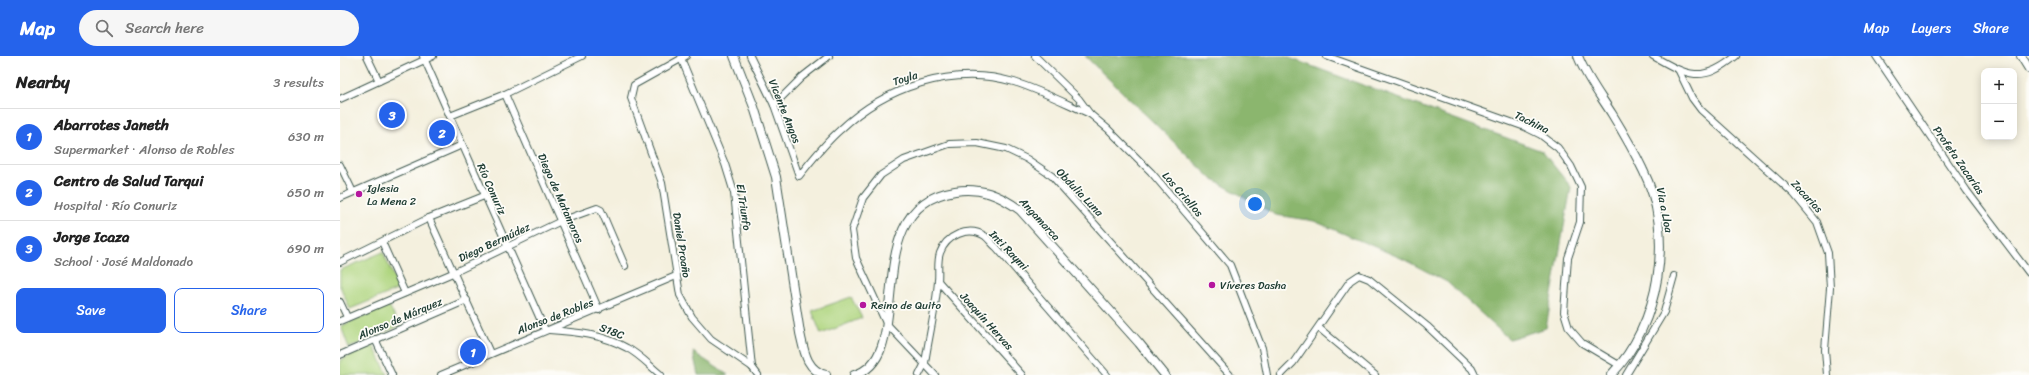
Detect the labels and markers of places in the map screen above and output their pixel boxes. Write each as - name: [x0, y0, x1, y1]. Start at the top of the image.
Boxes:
- pin: 3: [379, 100, 405, 130]
- pin: 2: [429, 118, 455, 148]
- place label: Iglesia La Mena 2: [366, 179, 417, 211]
- marker: Iglesia La Mena 2: [354, 189, 364, 199]
- place label: Víveres Dasha: [1220, 276, 1287, 295]
- marker: Víveres Dasha: [1207, 280, 1217, 290]
- place label: Reino de Quito: [871, 296, 941, 315]
- marker: Reino de Quito: [858, 300, 868, 310]
- pin: 1: [460, 337, 486, 367]

